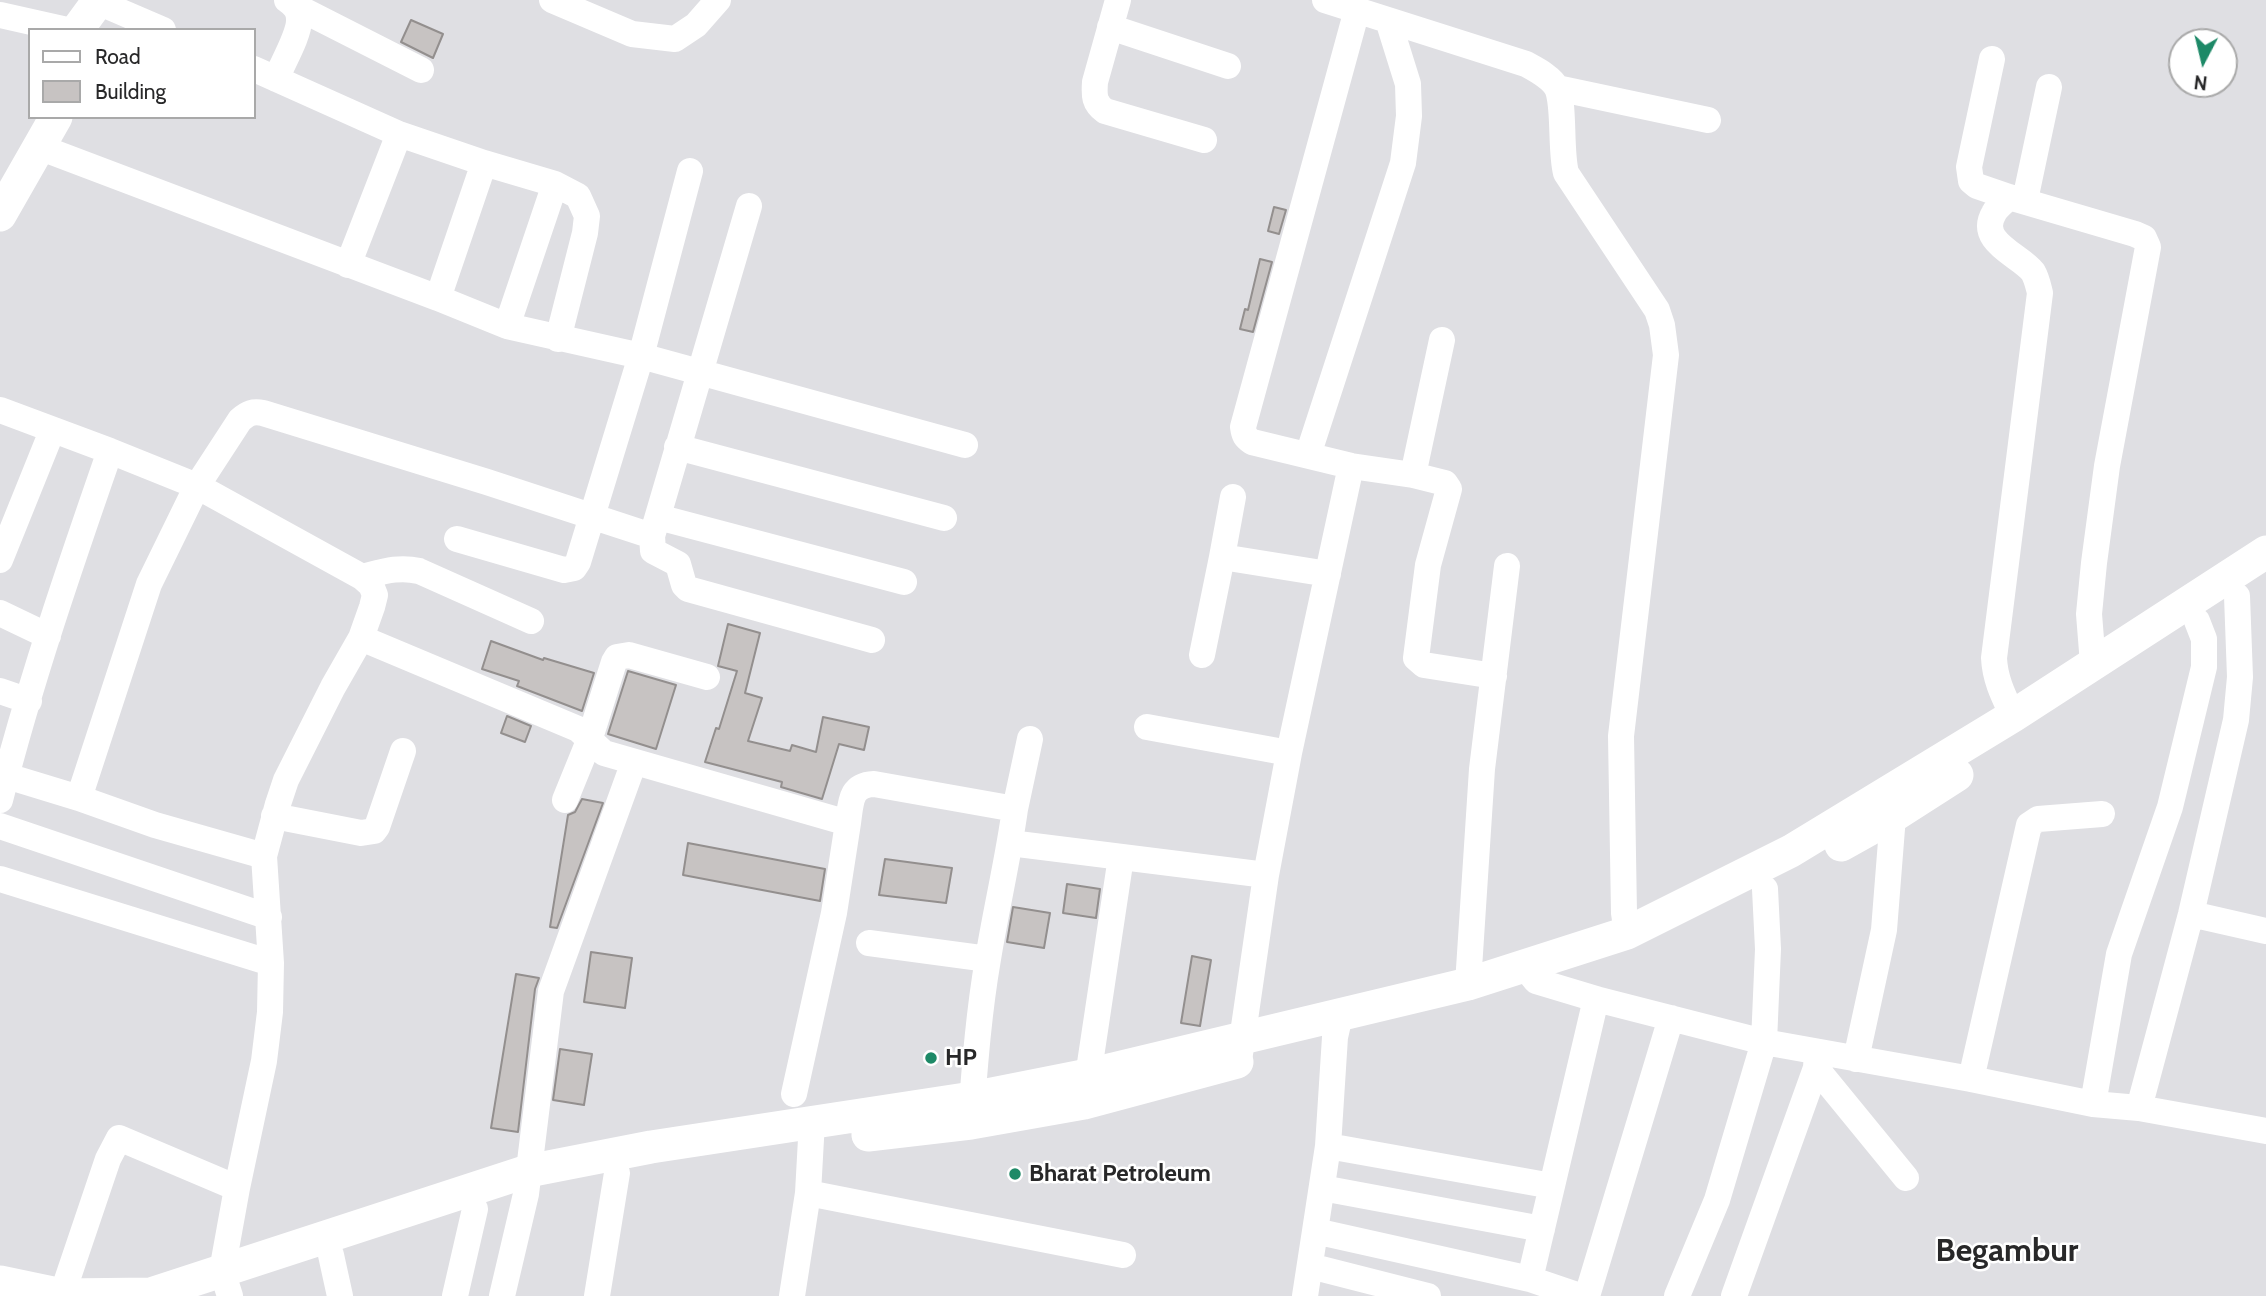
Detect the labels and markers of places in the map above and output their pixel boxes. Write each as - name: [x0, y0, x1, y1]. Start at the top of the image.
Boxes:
- place label: HP: [945, 1044, 977, 1072]
- marker: HP: [923, 1050, 939, 1066]
- place label: Bharat Petroleum: [1029, 1160, 1211, 1188]
- marker: Bharat Petroleum: [1007, 1166, 1023, 1182]

